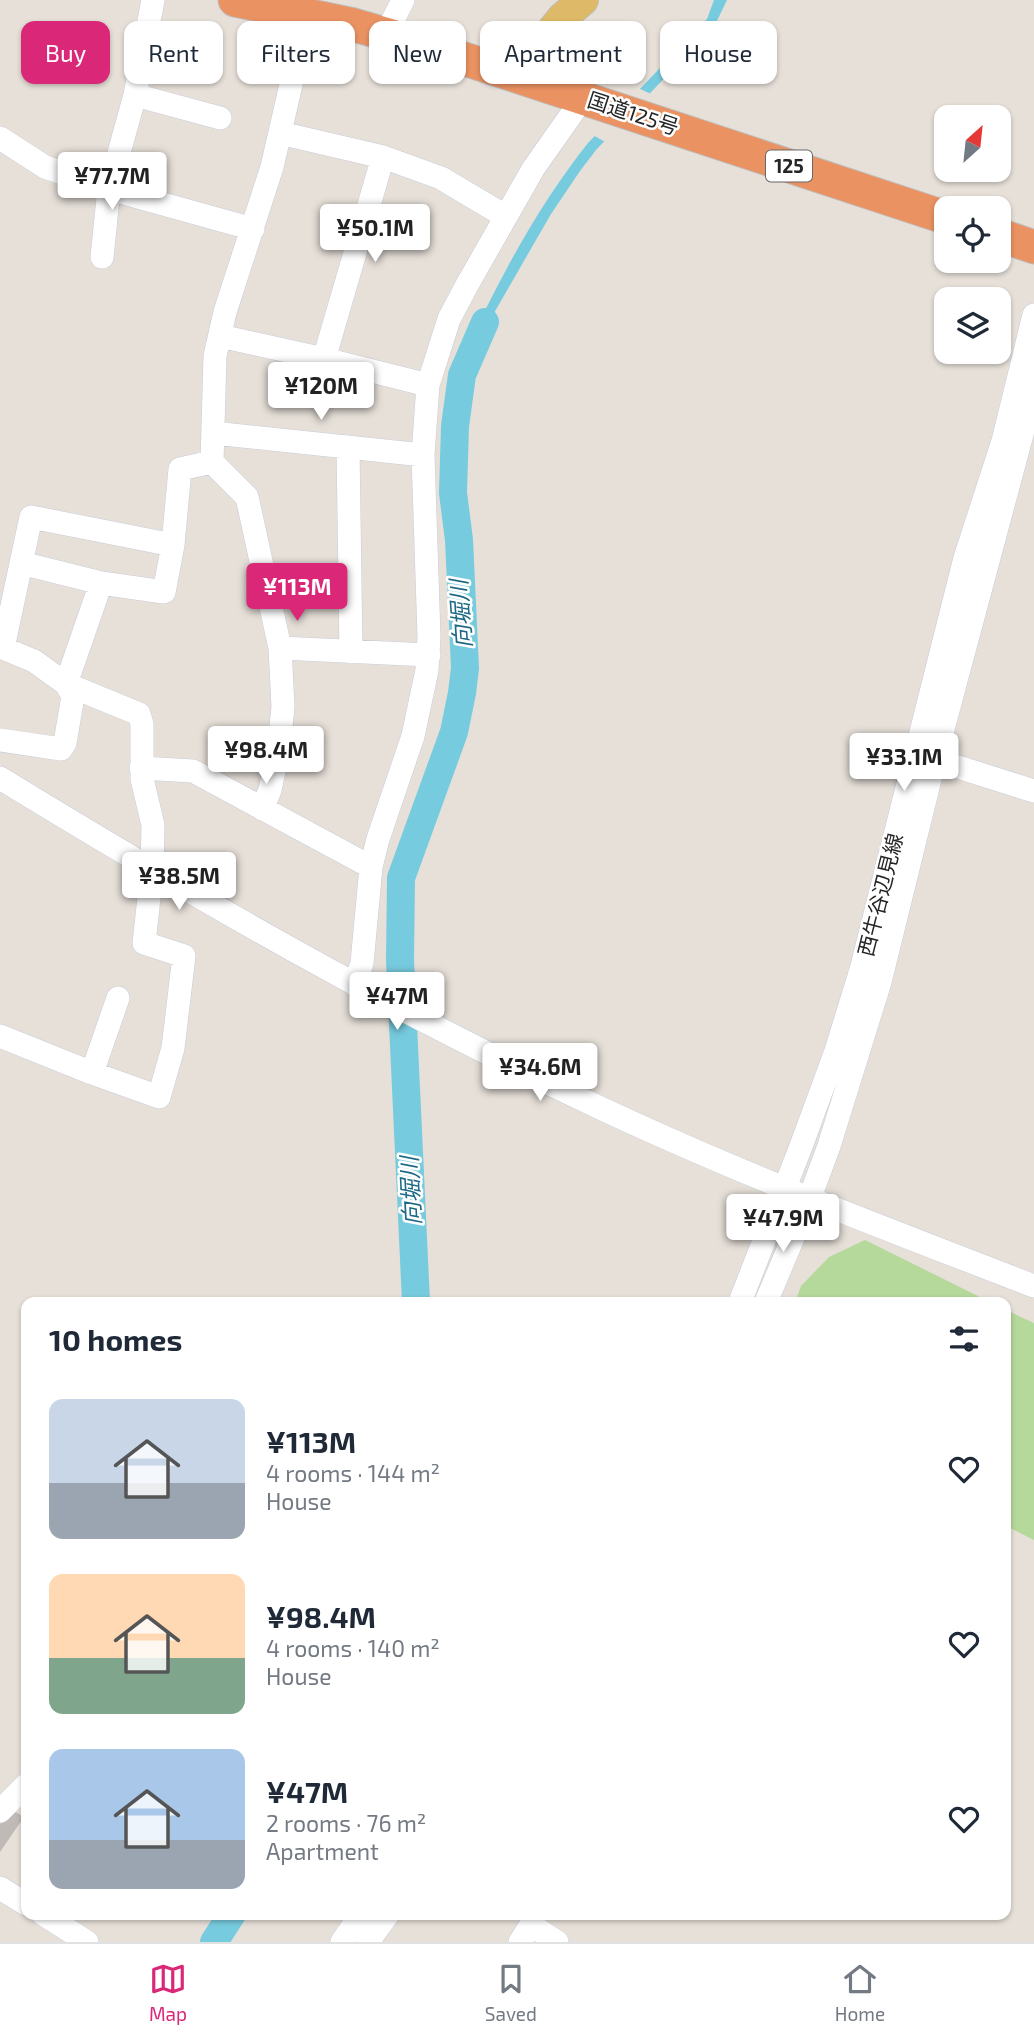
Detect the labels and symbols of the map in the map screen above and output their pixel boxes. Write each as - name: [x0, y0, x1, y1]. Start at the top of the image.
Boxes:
- street label: 国道125号: [585, 86, 682, 139]
- north arrow: [934, 105, 1012, 182]
- road number: 125: [766, 150, 812, 182]
- pin: ¥77.7M: [55, 152, 169, 212]
- pin: ¥50.1M: [318, 204, 432, 264]
- pin: ¥120M: [272, 362, 370, 422]
- pin: ¥113M: [248, 564, 346, 623]
- water label: 向堀川: [443, 576, 476, 649]
- pin: ¥98.4M: [209, 726, 323, 786]
- pin: ¥33.1M: [847, 734, 961, 793]
- street label: 西牛谷辺見線: [852, 830, 907, 959]
- pin: ¥38.5M: [122, 852, 236, 912]
- pin: ¥47M: [356, 972, 438, 1032]
- pin: ¥34.6M: [483, 1044, 597, 1103]
- water label: 向堀川: [394, 1153, 426, 1226]
- pin: ¥47.9M: [726, 1194, 840, 1254]

